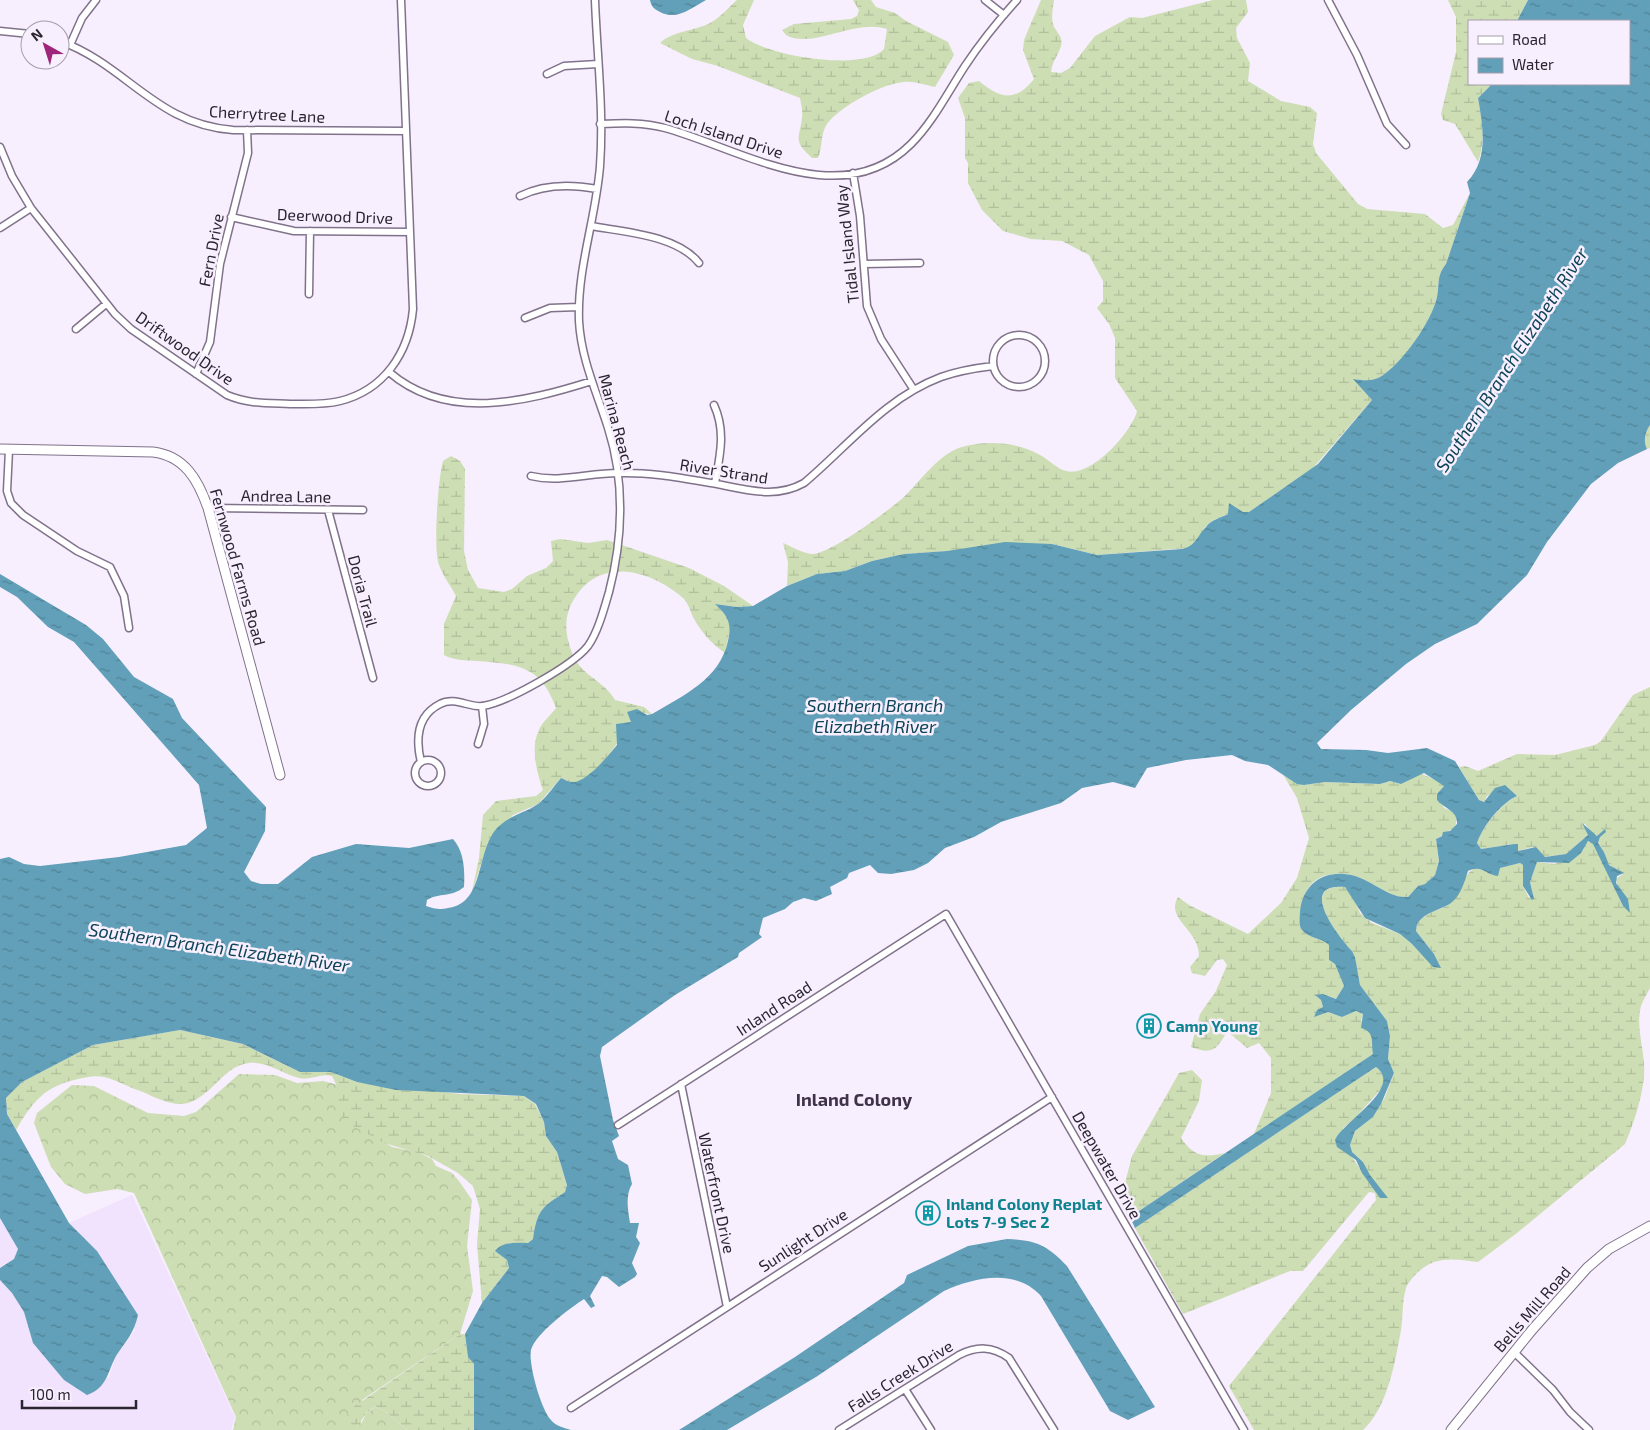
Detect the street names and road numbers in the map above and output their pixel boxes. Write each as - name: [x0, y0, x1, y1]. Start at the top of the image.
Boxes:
- street label: Cherrytree Lane: [208, 101, 326, 126]
- street label: Loch Island Drive: [662, 105, 786, 162]
- street label: Tidal Island Way: [831, 183, 862, 304]
- street label: Deerwood Drive: [277, 204, 393, 227]
- street label: Fern Drive: [194, 212, 227, 288]
- street label: Driftwood Drive: [133, 307, 238, 388]
- street label: Marina Reach: [595, 372, 639, 472]
- street label: River Strand: [679, 454, 770, 487]
- street label: Andrea Lane: [241, 485, 331, 506]
- street label: Fernwood Farms Road: [207, 486, 270, 648]
- street label: Doria Trail: [345, 553, 382, 629]
- street label: Inland Road: [733, 976, 815, 1039]
- street label: Deepwater Drive: [1069, 1107, 1146, 1222]
- street label: Waterfront Drive: [695, 1131, 740, 1255]
- street label: Sunlight Drive: [755, 1204, 851, 1275]
- street label: Bells Mill Road: [1489, 1262, 1574, 1355]
- street label: Falls Creek Drive: [844, 1336, 956, 1416]

